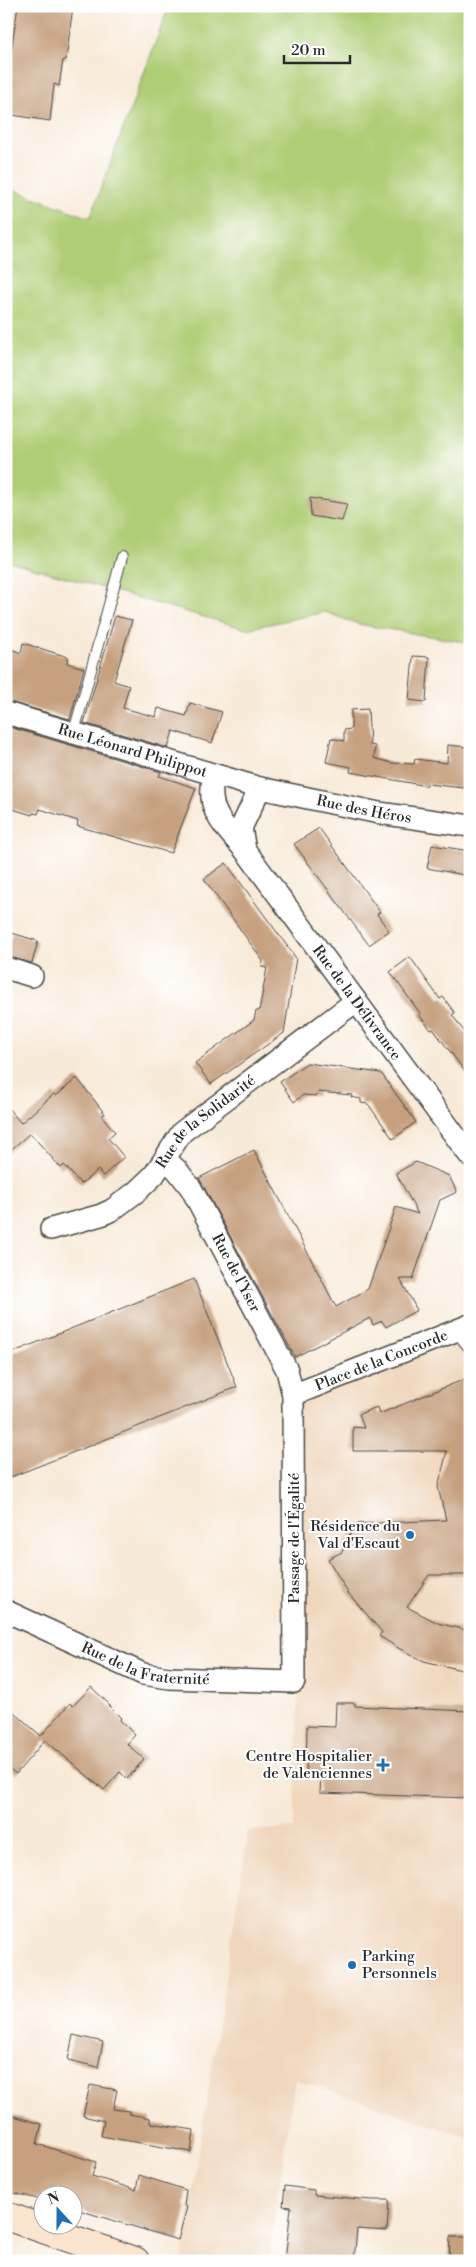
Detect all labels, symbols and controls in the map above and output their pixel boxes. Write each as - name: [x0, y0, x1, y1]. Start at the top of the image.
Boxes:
- scale bar: [284, 32, 350, 64]
- text: 20 m: [291, 41, 326, 60]
- street label: Rue Léonard Philippot: [56, 719, 210, 782]
- street label: Rue des Héros: [315, 791, 413, 827]
- street label: Rue de la Délivrance: [308, 941, 406, 1064]
- street label: Rue de la Solidarité: [151, 1071, 259, 1172]
- street label: Rue de l'Yser: [207, 1230, 265, 1316]
- street label: Place de la Concorde: [312, 1325, 450, 1395]
- street label: Passage de l'Égalité: [284, 1473, 304, 1603]
- place label: Résidence du Val d'Escaut: [310, 1517, 401, 1553]
- marker: Résidence du Val d'Escaut: [404, 1529, 416, 1541]
- street label: Rue de la Fraternité: [78, 1638, 210, 1689]
- place label: Centre Hospitalier de Valenciennes: [246, 1747, 373, 1783]
- marker: Centre Hospitalier de Valenciennes: [376, 1758, 390, 1772]
- place label: Parking Personnels: [362, 1947, 437, 1983]
- marker: Parking Personnels: [346, 1959, 358, 1971]
- north arrow: [32, 2184, 82, 2234]
- text: N: [45, 2188, 62, 2209]

